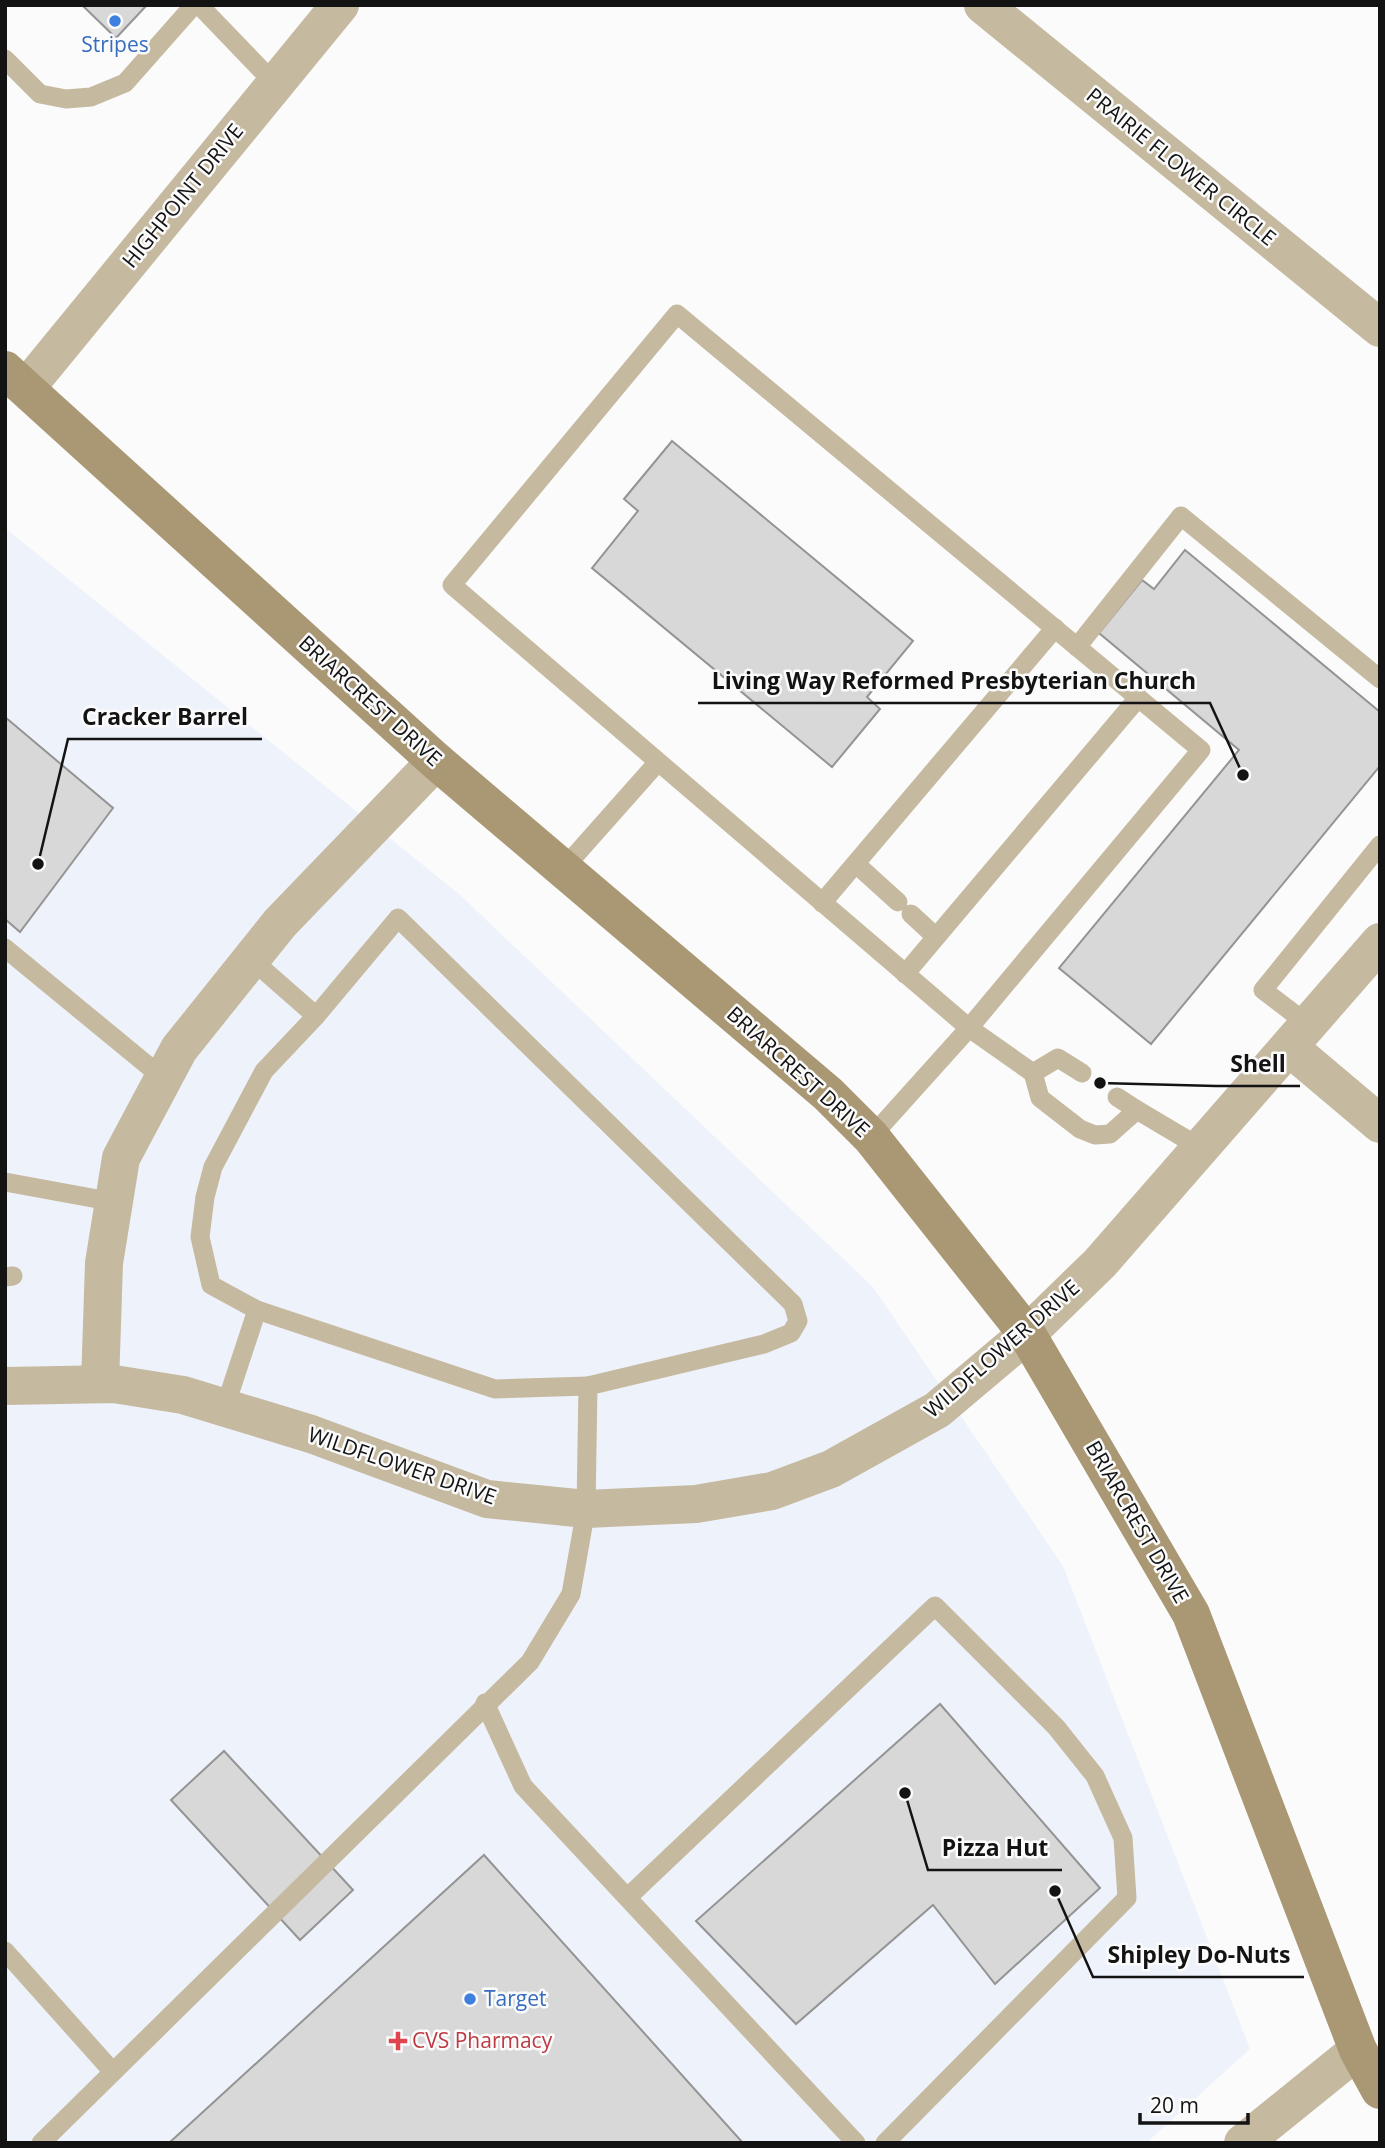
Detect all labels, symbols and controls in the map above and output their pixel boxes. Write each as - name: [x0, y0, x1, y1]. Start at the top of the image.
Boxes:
- marker: Stripes: [107, 13, 123, 29]
- place label: Stripes: [81, 30, 149, 58]
- street label: PRAIRIE FLOWER CIRCLE: [1081, 81, 1282, 251]
- street label: HIGHPOINT DRIVE: [115, 117, 249, 273]
- street label: BRIARCREST DRIVE: [293, 629, 448, 772]
- callout: Living Way Reformed Presbyterian Church: [698, 659, 1210, 703]
- text: Living Way Reformed Presbyterian Church: [712, 664, 1196, 696]
- callout: Cracker Barrel: [68, 695, 262, 739]
- text: Cracker Barrel: [82, 700, 248, 732]
- street label: BRIARCREST DRIVE: [721, 1000, 876, 1143]
- callout: Shell: [1216, 1042, 1300, 1086]
- text: Shell: [1230, 1047, 1286, 1079]
- street label: WILDFLOWER DRIVE: [918, 1273, 1085, 1424]
- street label: WILDFLOWER DRIVE: [304, 1420, 500, 1510]
- street label: BRIARCREST DRIVE: [1080, 1435, 1196, 1608]
- callout: Pizza Hut: [928, 1826, 1062, 1870]
- text: Pizza Hut: [942, 1831, 1048, 1863]
- callout: Shipley Do-Nuts: [1093, 1933, 1304, 1977]
- text: Shipley Do-Nuts: [1108, 1938, 1290, 1970]
- place label: Target: [484, 1984, 547, 2012]
- marker: Target: [462, 1991, 478, 2007]
- place label: CVS Pharmacy: [412, 2026, 553, 2054]
- marker: CVS Pharmacy: [390, 2033, 406, 2049]
- scale bar: [1140, 2082, 1248, 2126]
- text: 20 m: [1150, 2091, 1199, 2119]

